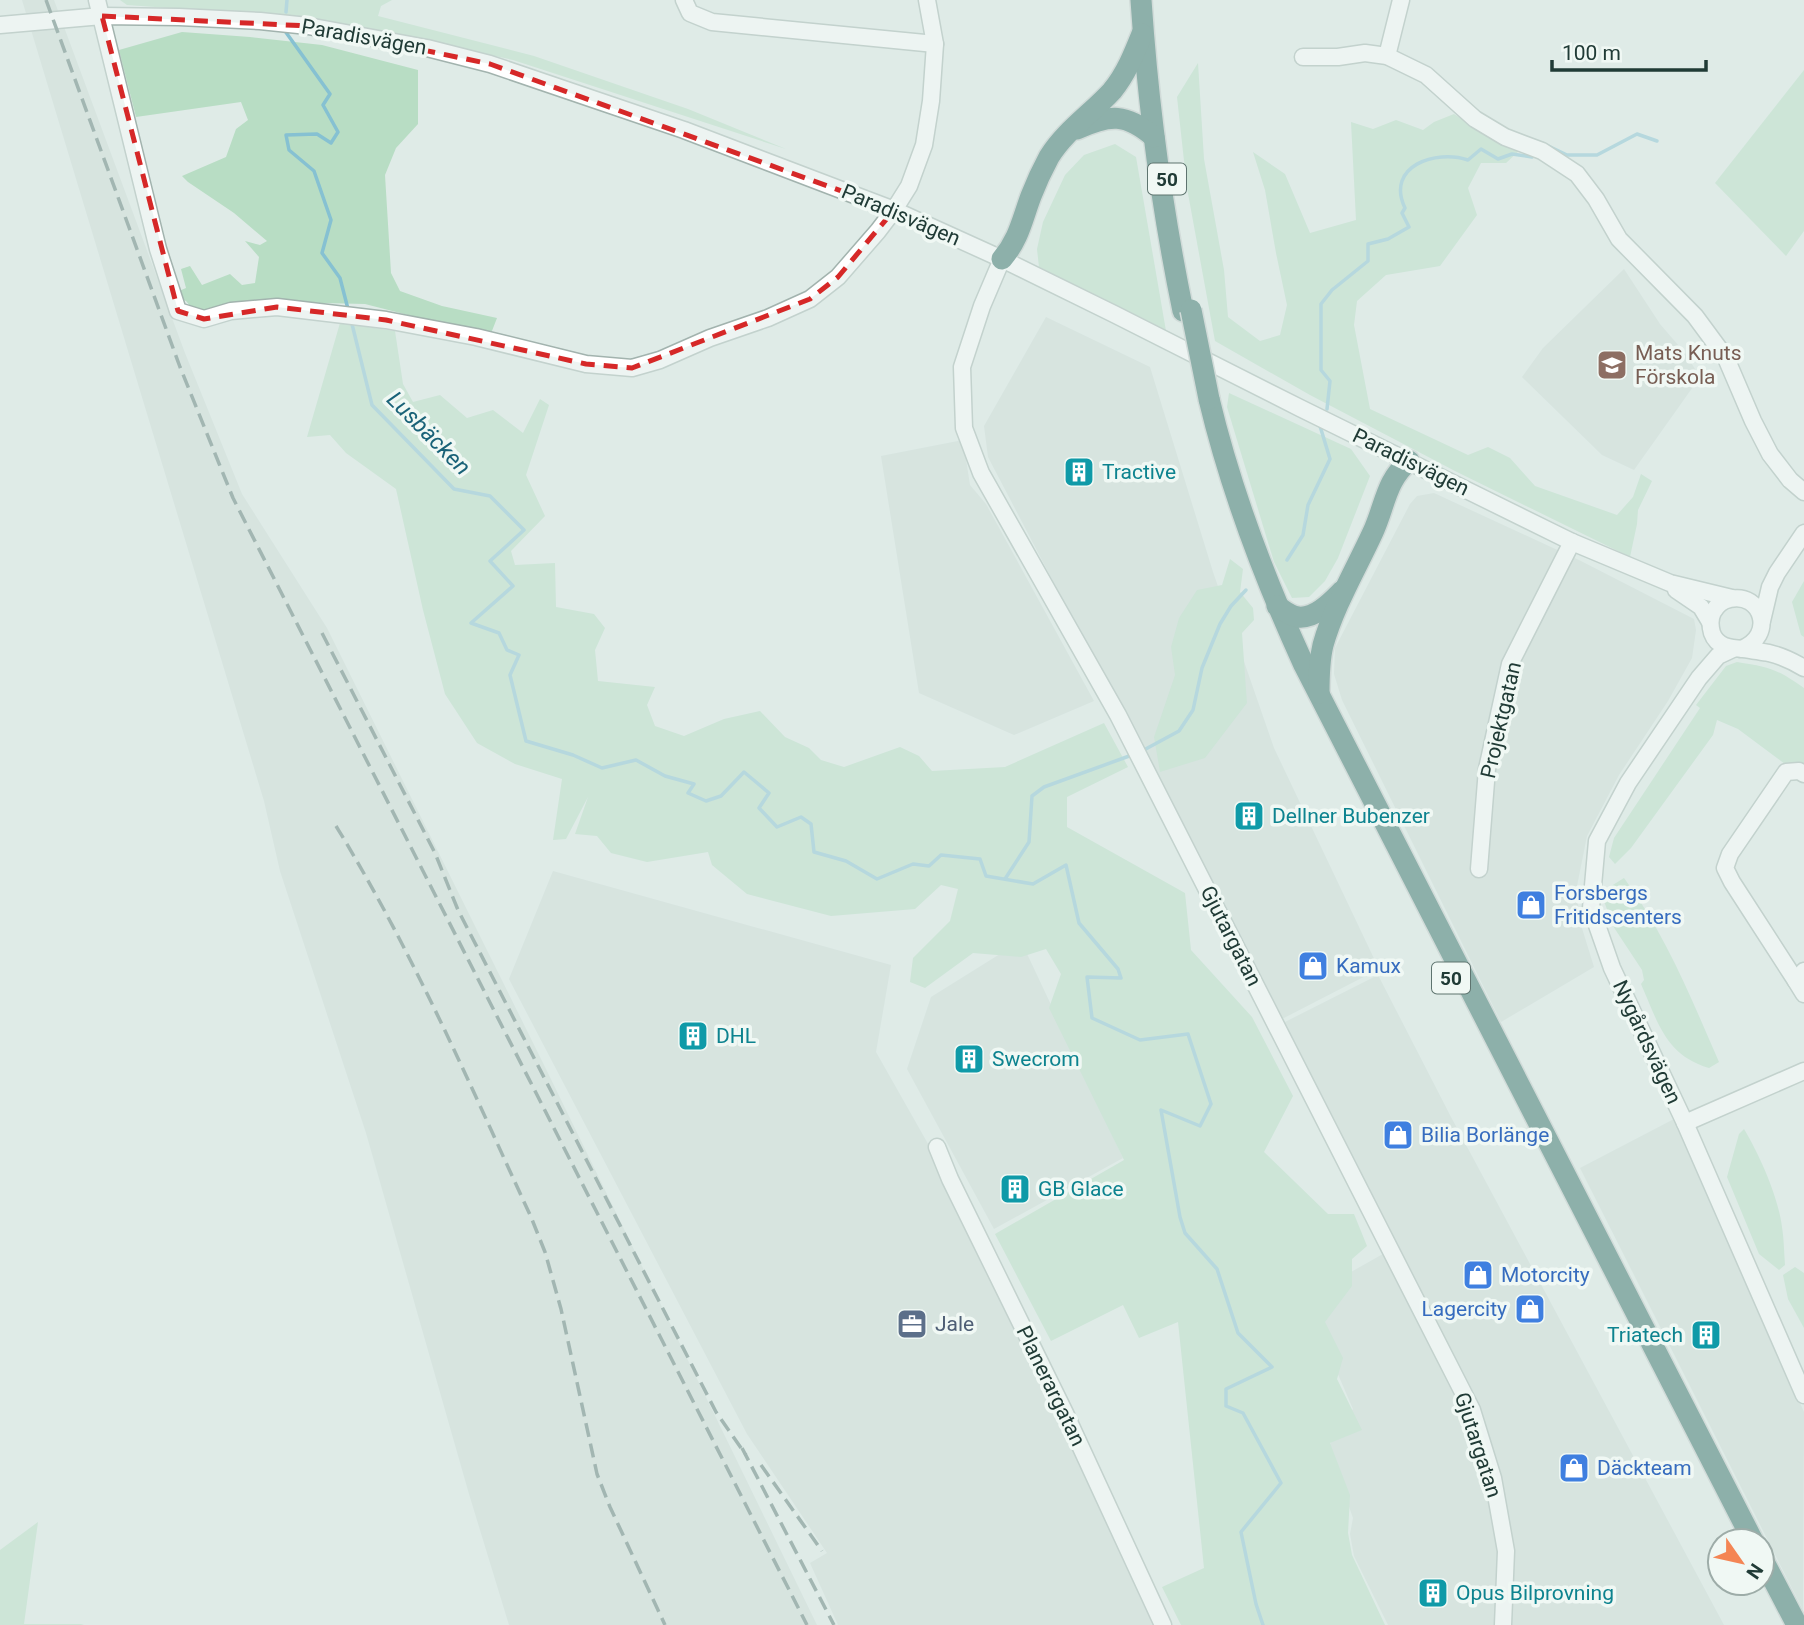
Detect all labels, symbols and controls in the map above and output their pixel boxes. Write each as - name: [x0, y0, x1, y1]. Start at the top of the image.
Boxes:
- street label: Paradisvägen: [300, 14, 428, 60]
- scale bar: [1552, 28, 1706, 72]
- text: 100 m: [1562, 41, 1621, 65]
- road number: 50: [1148, 164, 1186, 195]
- street label: Paradisvägen: [838, 179, 964, 251]
- place label: Mats Knuts Förskola: [1635, 341, 1742, 389]
- school or university icon: Mats Knuts Förskola: [1595, 348, 1629, 382]
- water label: Lusbäcken: [381, 386, 476, 481]
- street label: Paradisvägen: [1349, 423, 1473, 501]
- building icon: Tractive: [1062, 455, 1096, 489]
- place label: Tractive: [1102, 460, 1176, 484]
- street label: Projektgatan: [1476, 659, 1526, 781]
- building icon: Dellner Bubenzer: [1232, 799, 1266, 833]
- place label: Dellner Bubenzer: [1272, 804, 1430, 828]
- place label: Forsbergs Fritidscenters: [1554, 881, 1682, 929]
- street label: Gjutargatan: [1196, 882, 1266, 990]
- shop icon: Forsbergs Fritidscenters: [1514, 888, 1548, 922]
- shop icon: Kamux: [1296, 949, 1330, 983]
- place label: Kamux: [1336, 954, 1401, 978]
- road number: 50: [1432, 962, 1470, 994]
- street label: Nygårdsvägen: [1608, 976, 1686, 1108]
- building icon: DHL: [676, 1019, 710, 1053]
- place label: DHL: [716, 1024, 756, 1048]
- building icon: Swecrom: [952, 1042, 986, 1076]
- place label: Swecrom: [992, 1047, 1080, 1071]
- shop icon: Bilia Borlänge: [1381, 1118, 1415, 1152]
- place label: Bilia Borlänge: [1421, 1123, 1549, 1147]
- building icon: GB Glace: [998, 1172, 1032, 1206]
- place label: GB Glace: [1038, 1177, 1124, 1201]
- shop icon: Motorcity: [1461, 1258, 1495, 1292]
- place label: Motorcity: [1501, 1263, 1590, 1287]
- shop icon: Lagercity: [1513, 1292, 1547, 1326]
- place label: Lagercity: [1422, 1297, 1507, 1321]
- office icon: Jale: [895, 1307, 929, 1341]
- place label: Jale: [935, 1312, 974, 1336]
- building icon: Triatech: [1689, 1318, 1723, 1352]
- street label: Planerargatan: [1012, 1322, 1090, 1450]
- place label: Triatech: [1607, 1323, 1683, 1347]
- street label: Gjutargatan: [1450, 1389, 1506, 1501]
- shop icon: Däckteam: [1557, 1451, 1591, 1485]
- place label: Däckteam: [1597, 1456, 1692, 1480]
- north arrow: [1706, 1527, 1776, 1597]
- text: N: [1741, 1559, 1768, 1583]
- building icon: Opus Bilprovning: [1416, 1576, 1450, 1610]
- place label: Opus Bilprovning: [1456, 1581, 1614, 1605]

